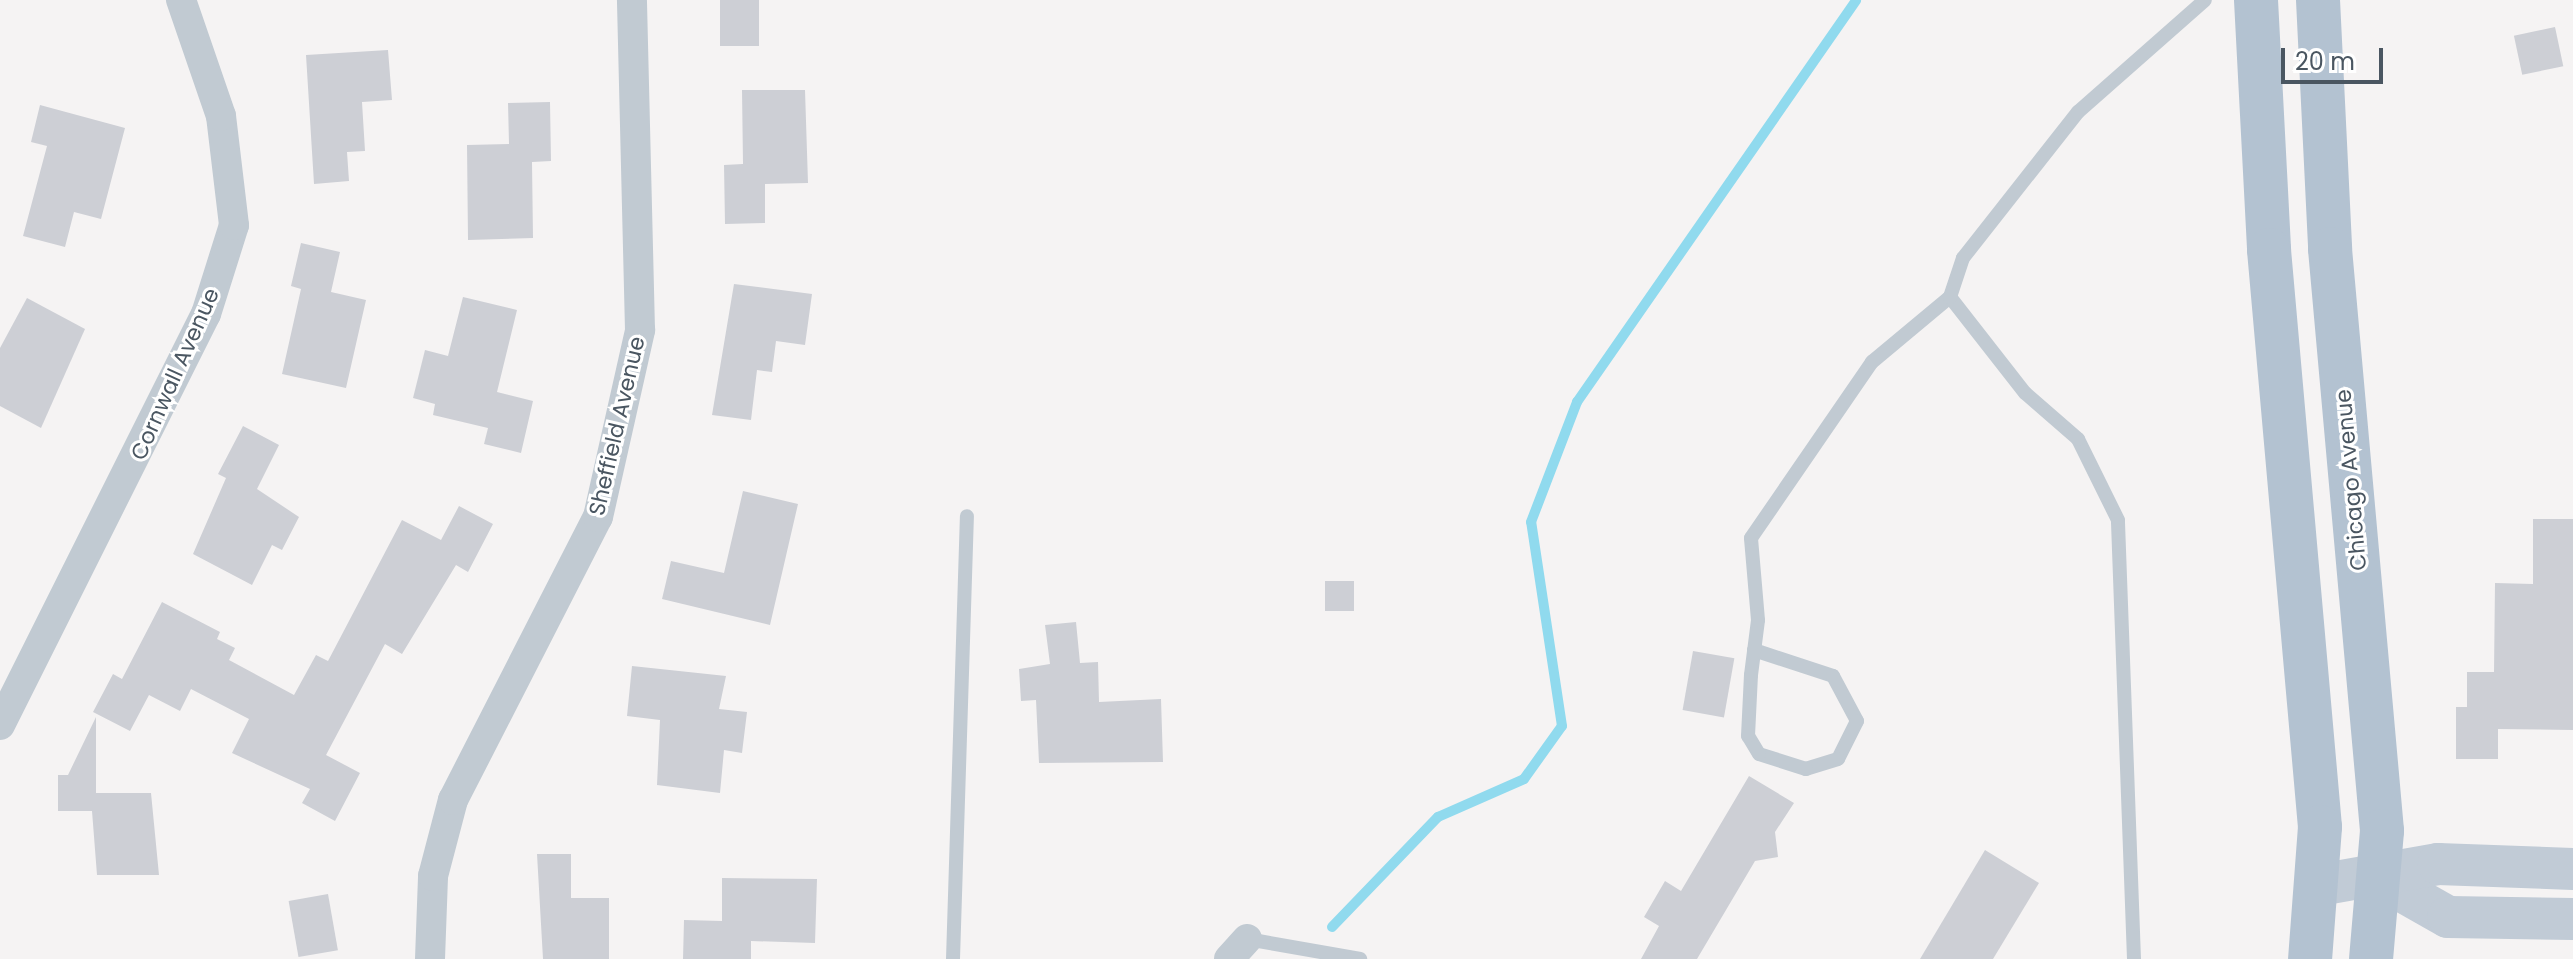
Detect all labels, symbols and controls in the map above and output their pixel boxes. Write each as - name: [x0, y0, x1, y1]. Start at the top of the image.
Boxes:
- scale bar: [2285, 32, 2387, 82]
- text: 20 m: [2295, 45, 2355, 78]
- street label: Cornwall Avenue: [125, 284, 225, 464]
- street label: Sheffield Avenue: [584, 334, 650, 518]
- street label: Chicago Avenue: [2330, 388, 2372, 572]

